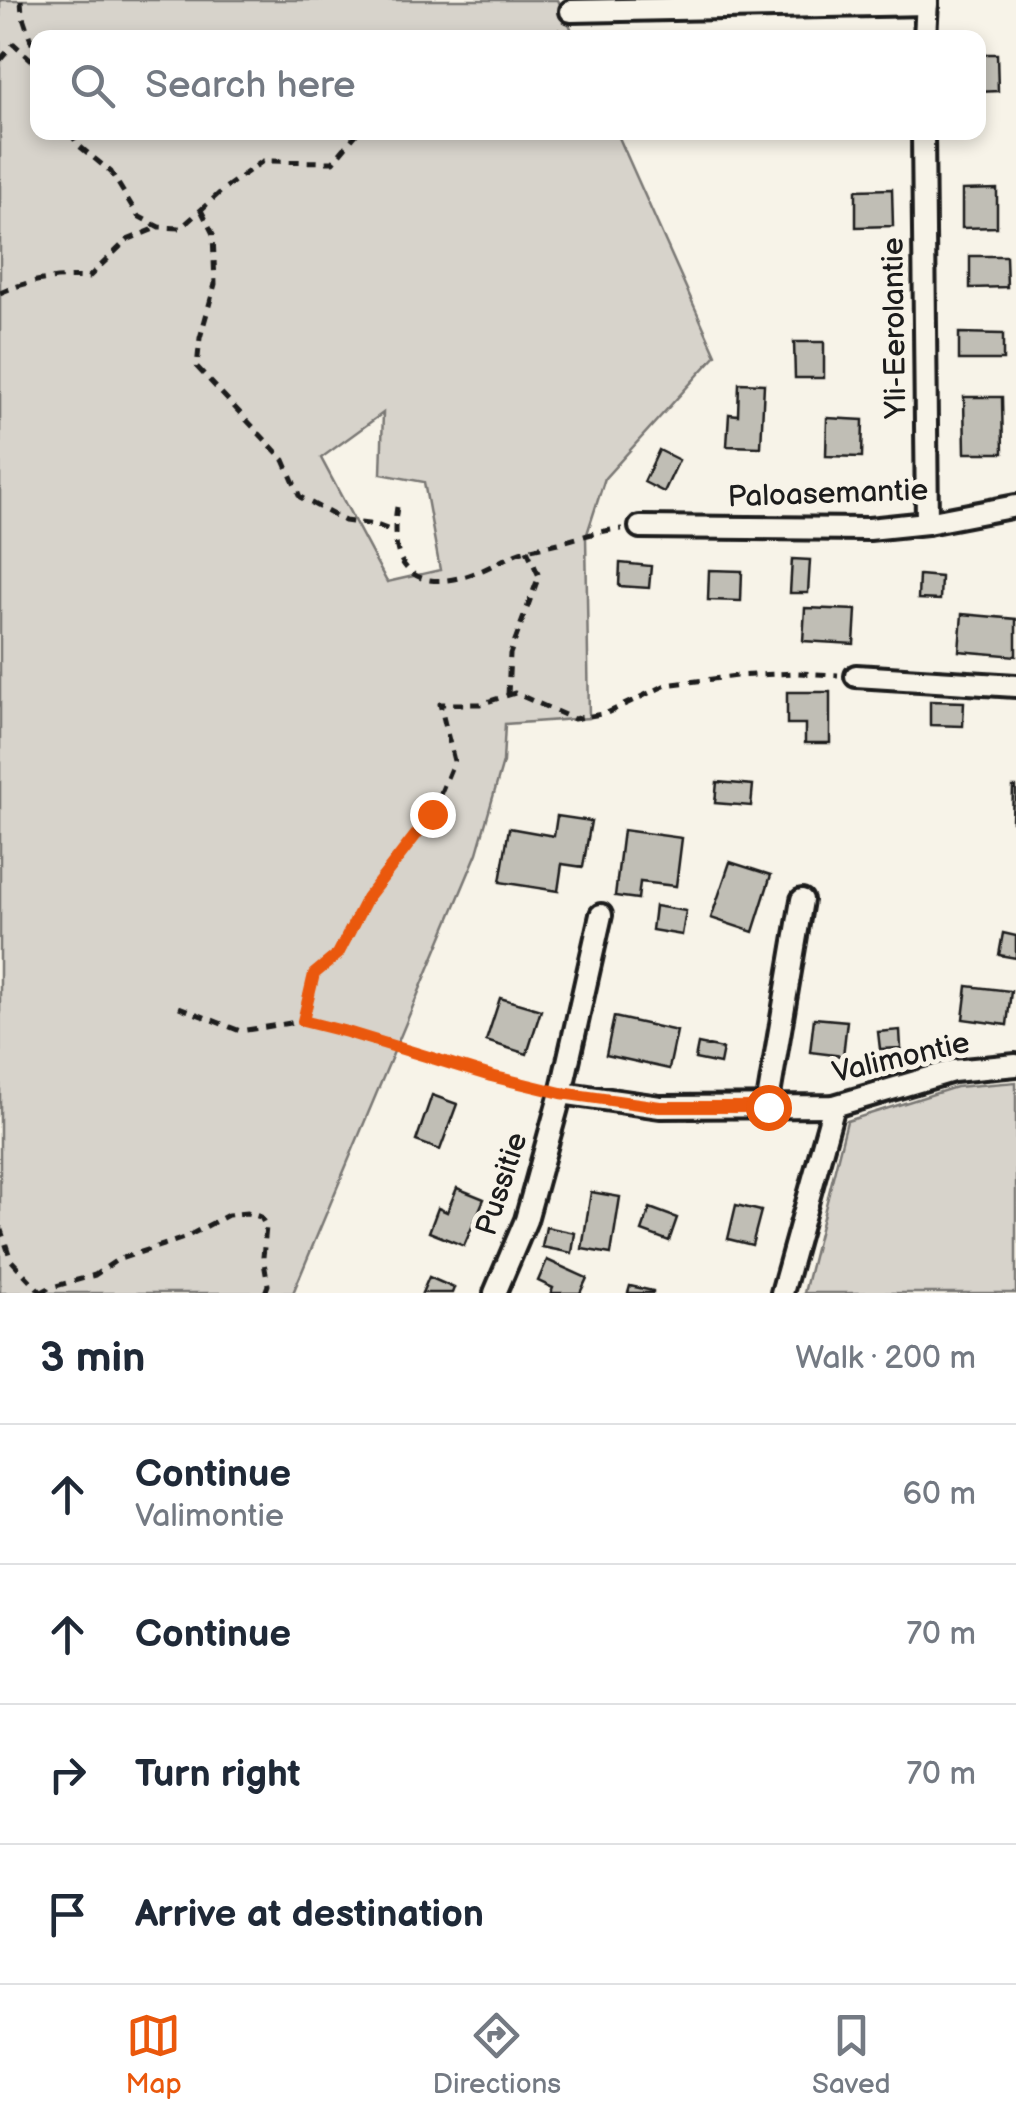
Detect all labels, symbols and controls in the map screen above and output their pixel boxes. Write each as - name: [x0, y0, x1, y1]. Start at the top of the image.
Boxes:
- search box: [30, 30, 986, 140]
- icon: search: [65, 58, 120, 113]
- text: Search here: [145, 63, 356, 108]
- street label: Yli-Eerolantie: [875, 237, 915, 420]
- street label: Paloasemantie: [727, 473, 929, 515]
- route end: [410, 792, 456, 838]
- street label: Valimontie: [829, 1025, 973, 1091]
- route start: [746, 1085, 792, 1131]
- street label: Pussitie: [468, 1128, 536, 1240]
- text: 3 min: [40, 1333, 145, 1384]
- text: Walk · 200 m: [795, 1339, 976, 1378]
- text: Continue: [135, 1452, 291, 1497]
- icon: ahead: [40, 1467, 95, 1522]
- text: 60 m: [903, 1475, 976, 1514]
- text: Valimontie: [135, 1497, 284, 1536]
- icon: ahead: [40, 1607, 95, 1662]
- text: Continue: [135, 1612, 291, 1657]
- text: 70 m: [906, 1615, 976, 1654]
- icon: right: [40, 1747, 95, 1802]
- text: Turn right: [135, 1752, 300, 1797]
- text: 70 m: [906, 1755, 976, 1794]
- icon: arrive: [40, 1887, 95, 1942]
- text: Arrive at destination: [135, 1892, 484, 1937]
- tab: Map: [125, 2008, 182, 2101]
- tab: Directions: [432, 2008, 561, 2101]
- tab: Saved: [812, 2008, 891, 2101]

